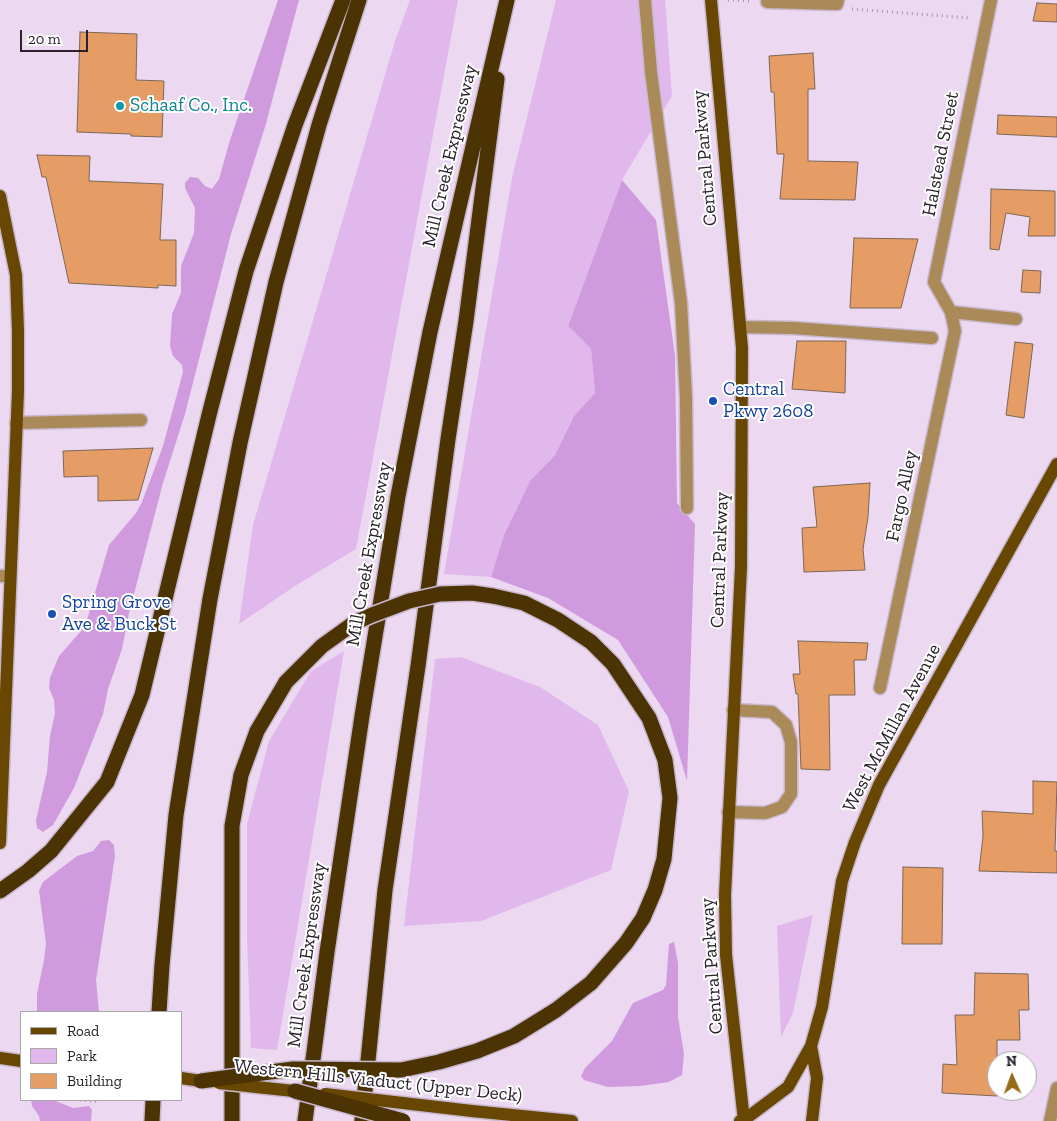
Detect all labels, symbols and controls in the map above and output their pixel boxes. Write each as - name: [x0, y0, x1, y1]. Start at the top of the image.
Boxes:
- scale bar: [22, 20, 90, 52]
- text: 20 m: [28, 30, 61, 48]
- street label: Mill Creek Expressway: [418, 62, 482, 250]
- street label: Central Parkway: [688, 89, 722, 227]
- street label: Halstead Street: [918, 90, 964, 218]
- place label: Schaaf Co., Inc.: [130, 95, 252, 117]
- marker: Schaaf Co., Inc.: [114, 100, 126, 112]
- place label: Central Pkwy 2608: [723, 379, 813, 423]
- marker: Central Pkwy 2608: [707, 395, 719, 407]
- street label: Fargo Alley: [881, 448, 923, 544]
- street label: Mill Creek Expressway: [342, 460, 396, 648]
- street label: Central Parkway: [706, 491, 734, 629]
- place label: Spring Grove Ave & Buck St: [62, 592, 176, 636]
- marker: Spring Grove Ave & Buck St: [46, 608, 58, 620]
- street label: West McMillan Avenue: [838, 640, 946, 816]
- street label: Mill Creek Expressway: [283, 861, 331, 1049]
- street label: Central Parkway: [696, 897, 728, 1035]
- legend: [20, 1011, 182, 1101]
- text: Road: [67, 1022, 99, 1040]
- text: Park: [67, 1047, 97, 1065]
- north arrow: [987, 1051, 1037, 1101]
- text: N: [1006, 1053, 1017, 1070]
- street label: Western Hills Viaduct (Upper Deck): [233, 1055, 523, 1107]
- text: Building: [67, 1072, 122, 1090]

